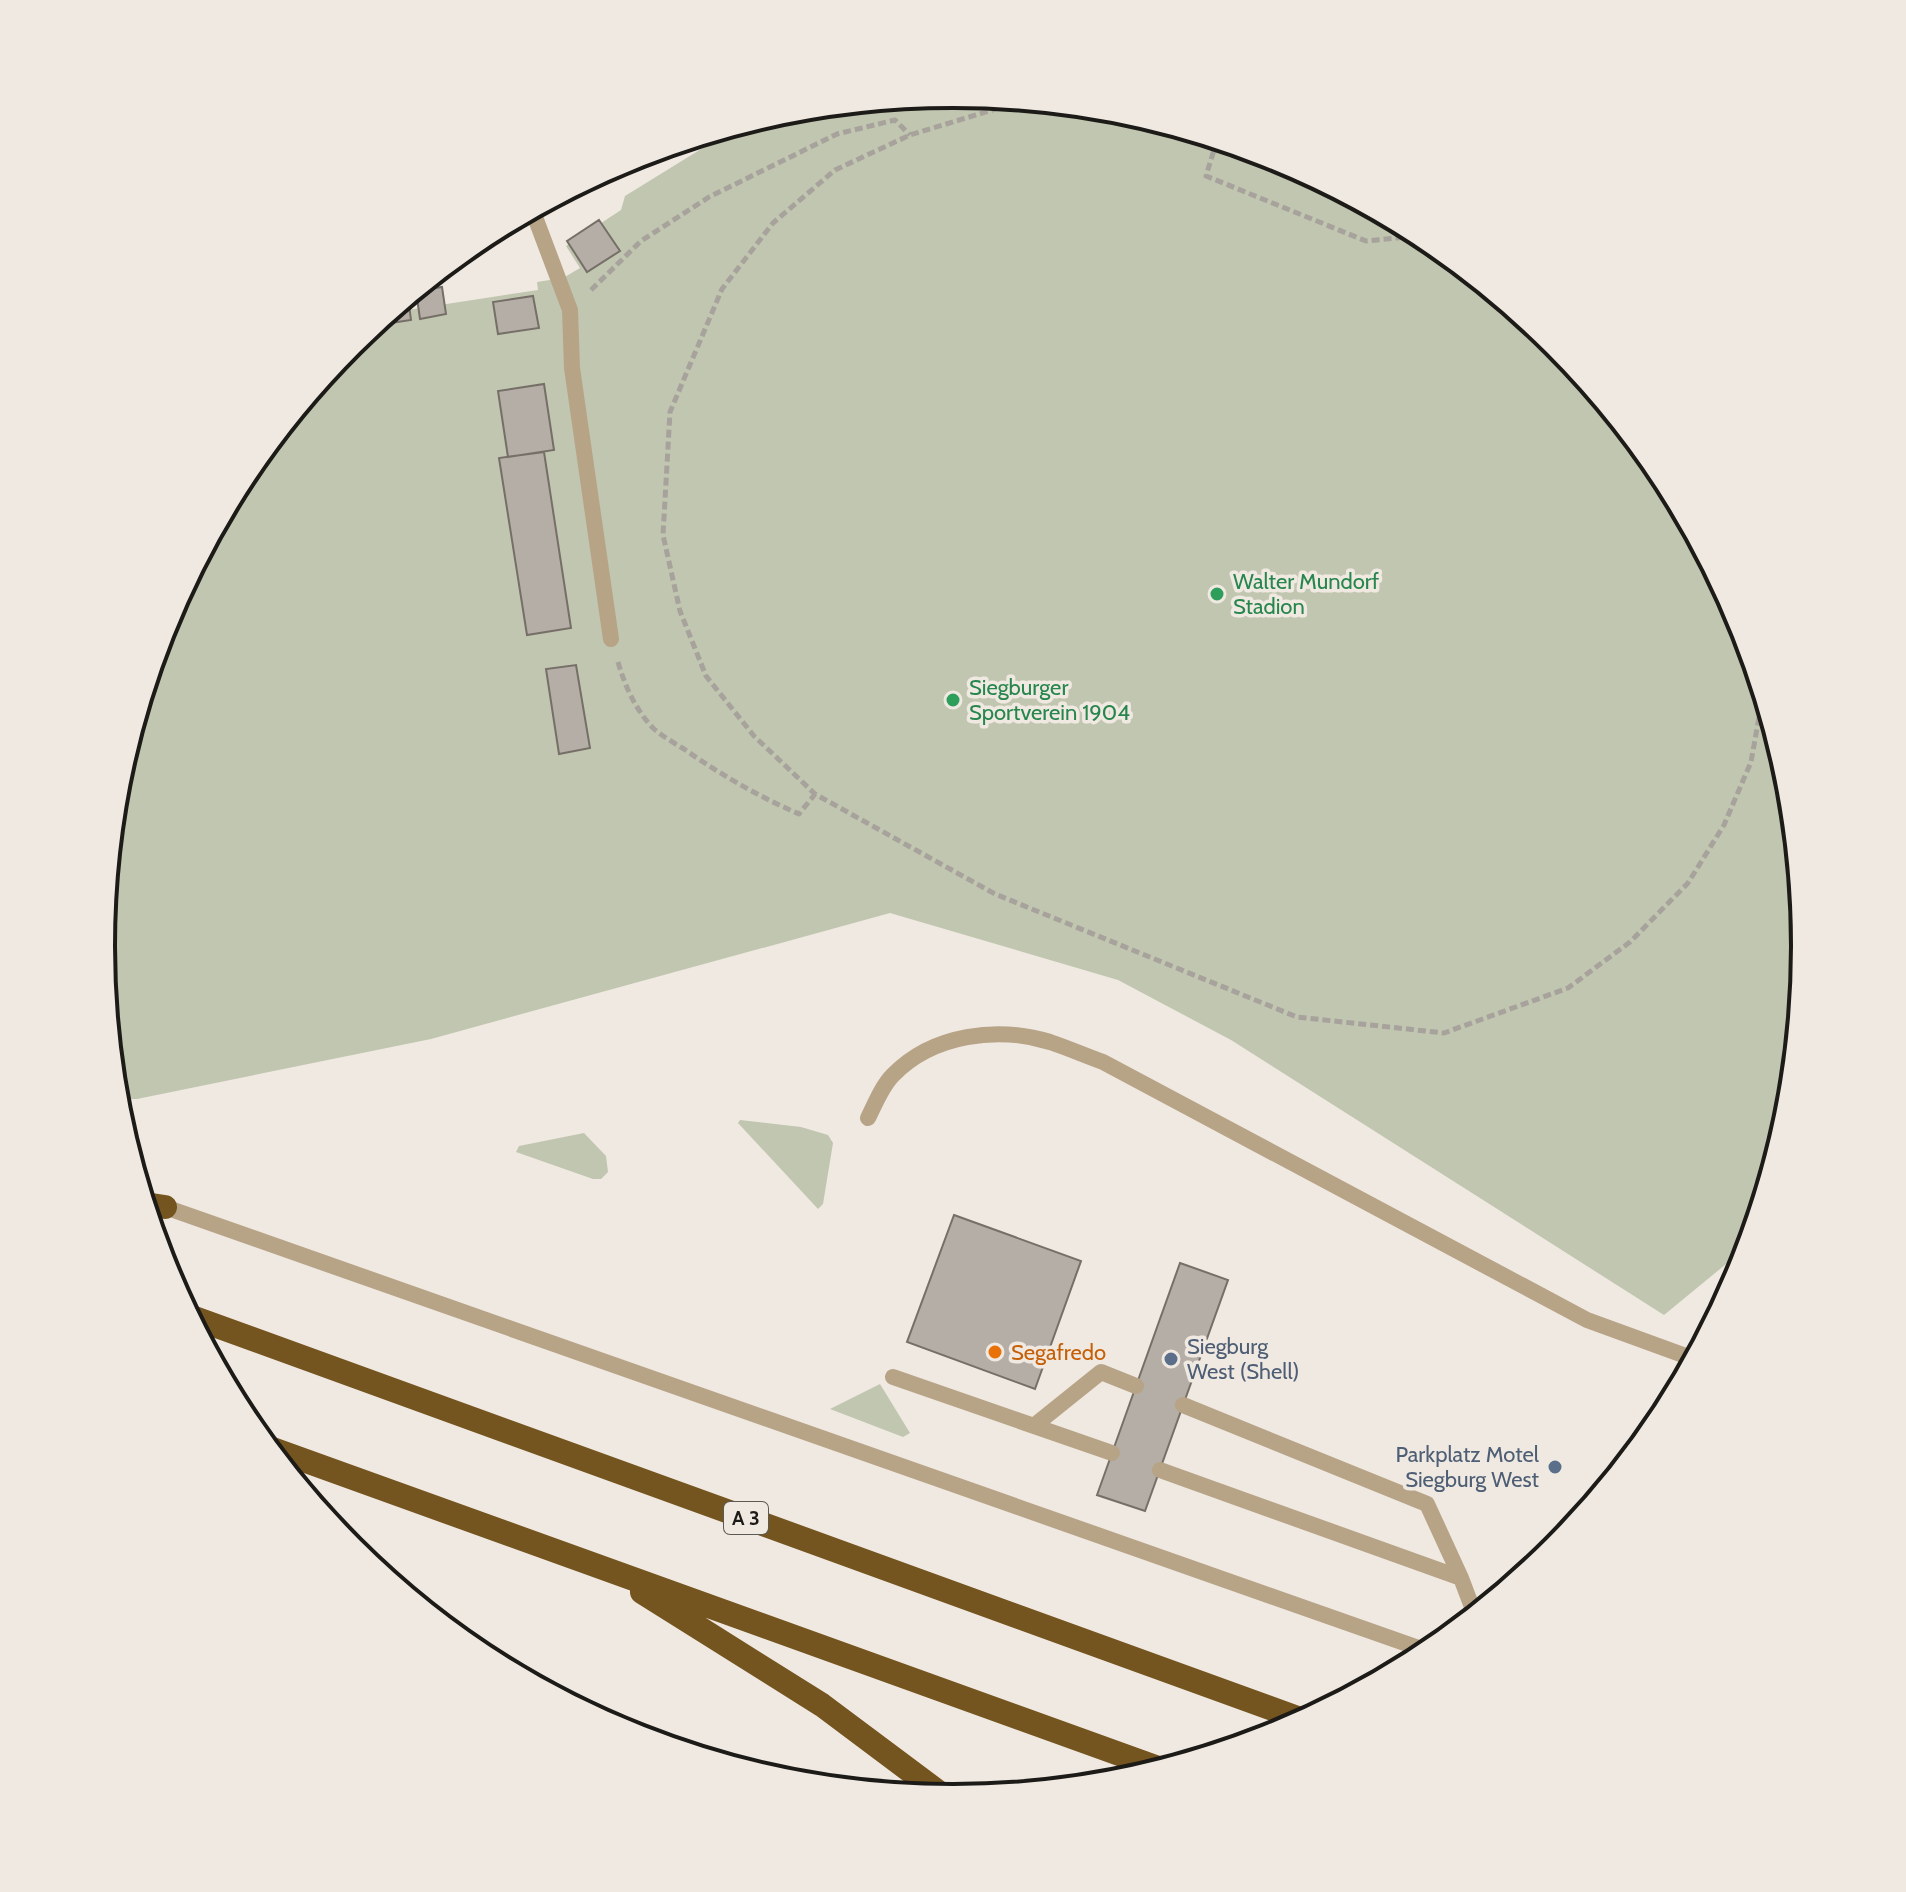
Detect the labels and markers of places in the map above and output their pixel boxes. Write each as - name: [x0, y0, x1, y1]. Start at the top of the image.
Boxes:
- place label: Walter Mundorf Stadion: [1233, 568, 1379, 620]
- marker: Walter Mundorf Stadion: [1208, 585, 1226, 603]
- place label: Siegburger Sportverein 1904: [969, 674, 1130, 726]
- marker: Siegburger Sportverein 1904: [944, 691, 962, 709]
- place label: Siegburg West (Shell): [1187, 1333, 1300, 1385]
- place label: Segafredo: [1011, 1339, 1106, 1366]
- marker: Segafredo: [986, 1343, 1004, 1361]
- marker: Siegburg West (Shell): [1162, 1350, 1180, 1368]
- place label: Parkplatz Motel Siegburg West: [1396, 1441, 1540, 1493]
- marker: Parkplatz Motel Siegburg West: [1546, 1458, 1564, 1476]

